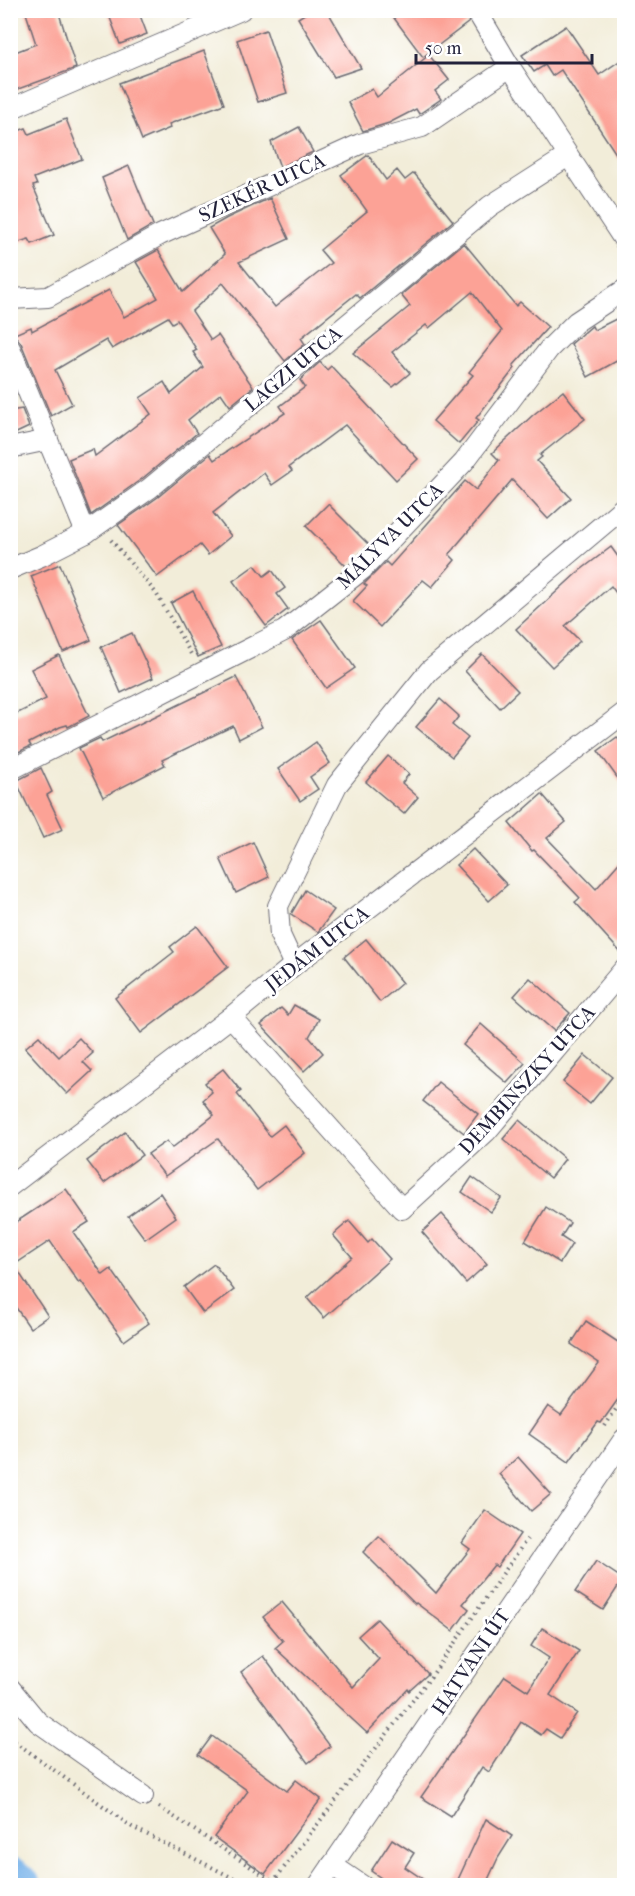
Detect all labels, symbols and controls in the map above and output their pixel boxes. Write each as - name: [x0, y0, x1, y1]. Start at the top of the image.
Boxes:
- scale bar: [416, 27, 592, 65]
- text: 50 m: [425, 38, 462, 59]
- street label: SZEKÉR UTCA: [195, 147, 330, 227]
- street label: LAGZI UTCA: [240, 321, 347, 416]
- street label: MÁLYVA UTCA: [331, 477, 449, 594]
- street label: JEDÁM UTCA: [258, 900, 374, 998]
- street label: DEMBINSZKY UTCA: [454, 1000, 601, 1159]
- street label: HATVANI ÚT: [426, 1604, 515, 1719]

